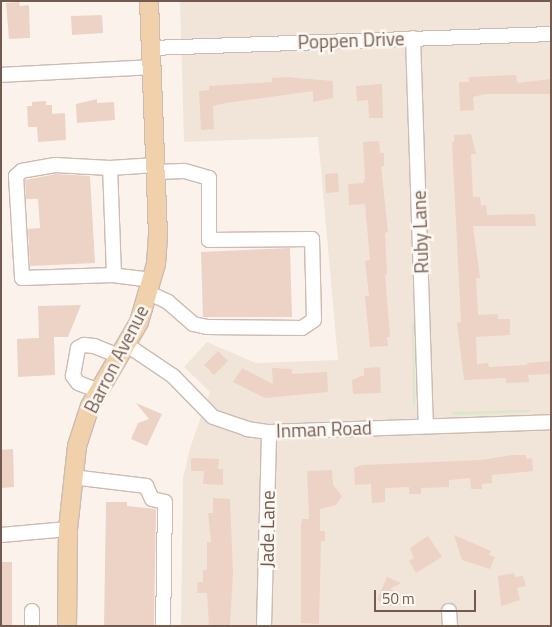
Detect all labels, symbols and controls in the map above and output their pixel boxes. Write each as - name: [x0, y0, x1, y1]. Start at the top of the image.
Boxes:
- street label: Poppen Drive: [297, 27, 405, 53]
- street label: Ruby Lane: [407, 190, 433, 274]
- street label: Barron Avenue: [79, 301, 153, 417]
- street label: Inman Road: [276, 416, 372, 442]
- street label: Jade Lane: [255, 490, 279, 568]
- scale bar: [377, 580, 480, 612]
- text: 50 m: [382, 587, 415, 610]

